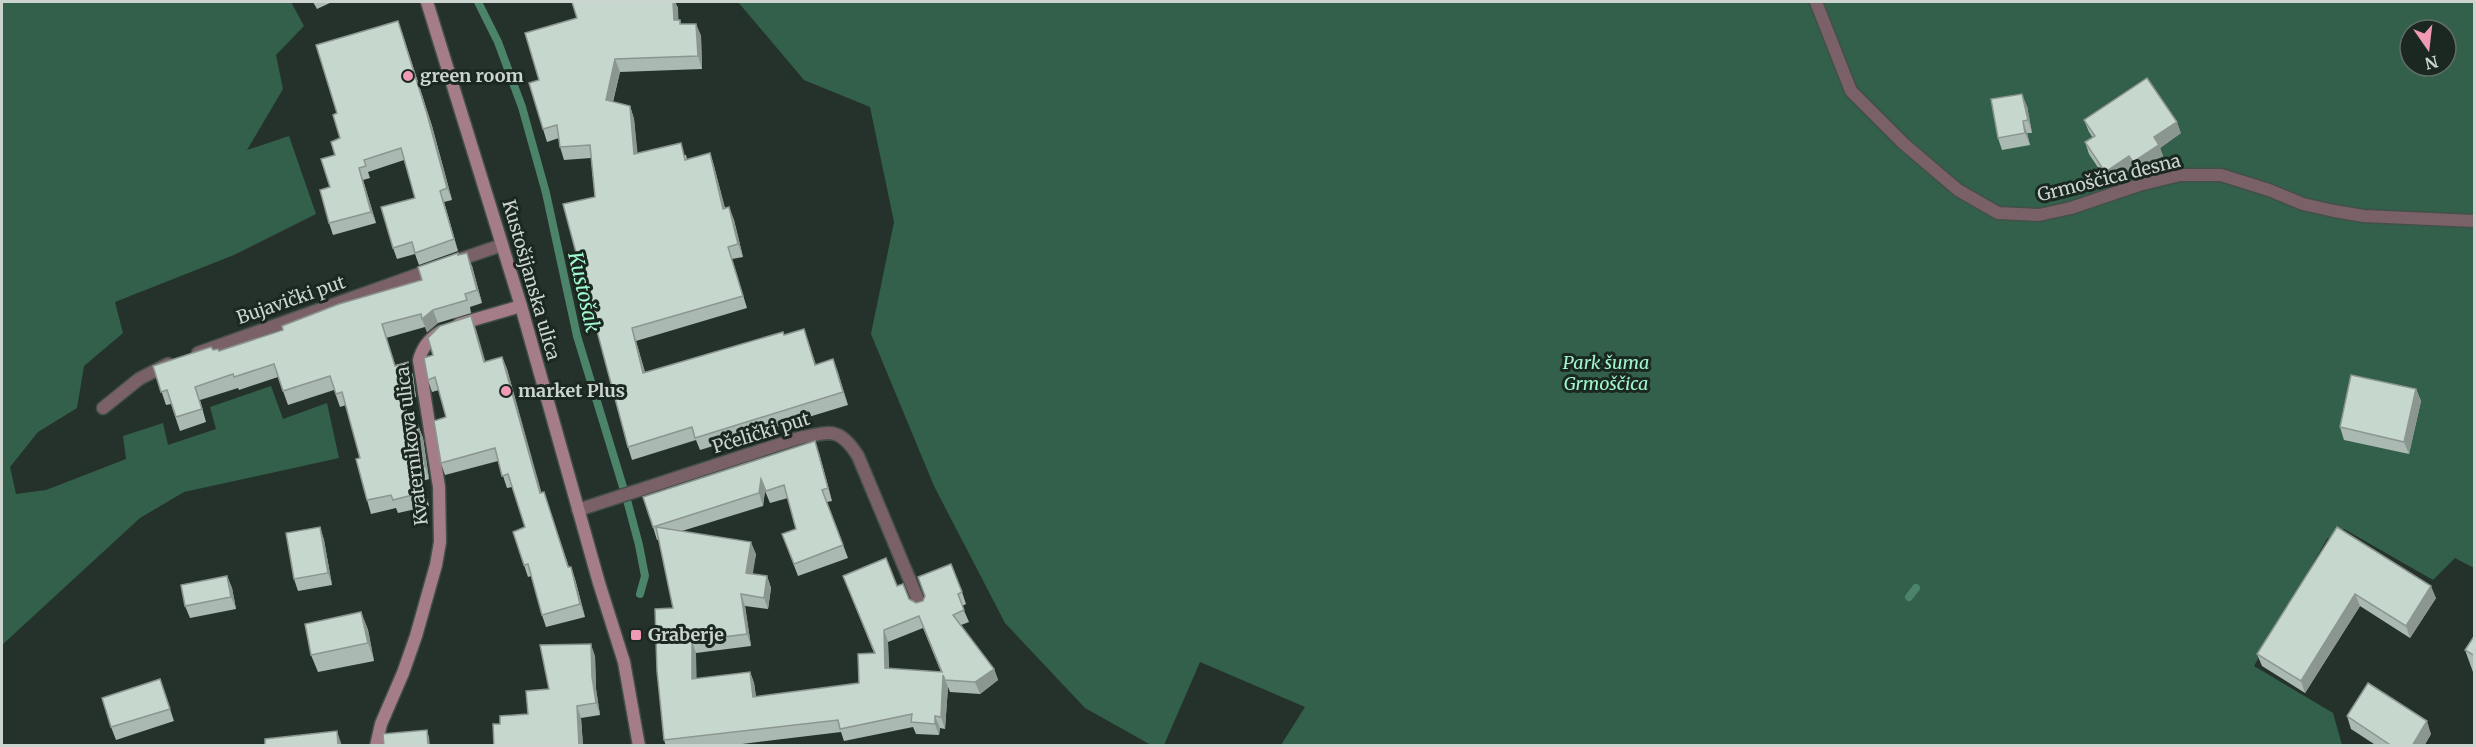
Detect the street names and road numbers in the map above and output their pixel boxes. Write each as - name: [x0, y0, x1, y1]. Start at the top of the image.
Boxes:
- street label: Grmoščica desna: [2035, 149, 2183, 206]
- street label: Kustošijanska ulica: [498, 197, 565, 363]
- street label: Bujavički put: [233, 270, 348, 329]
- street label: Kvaternikova ulica: [390, 365, 433, 527]
- street label: Pčelički put: [709, 407, 812, 458]

